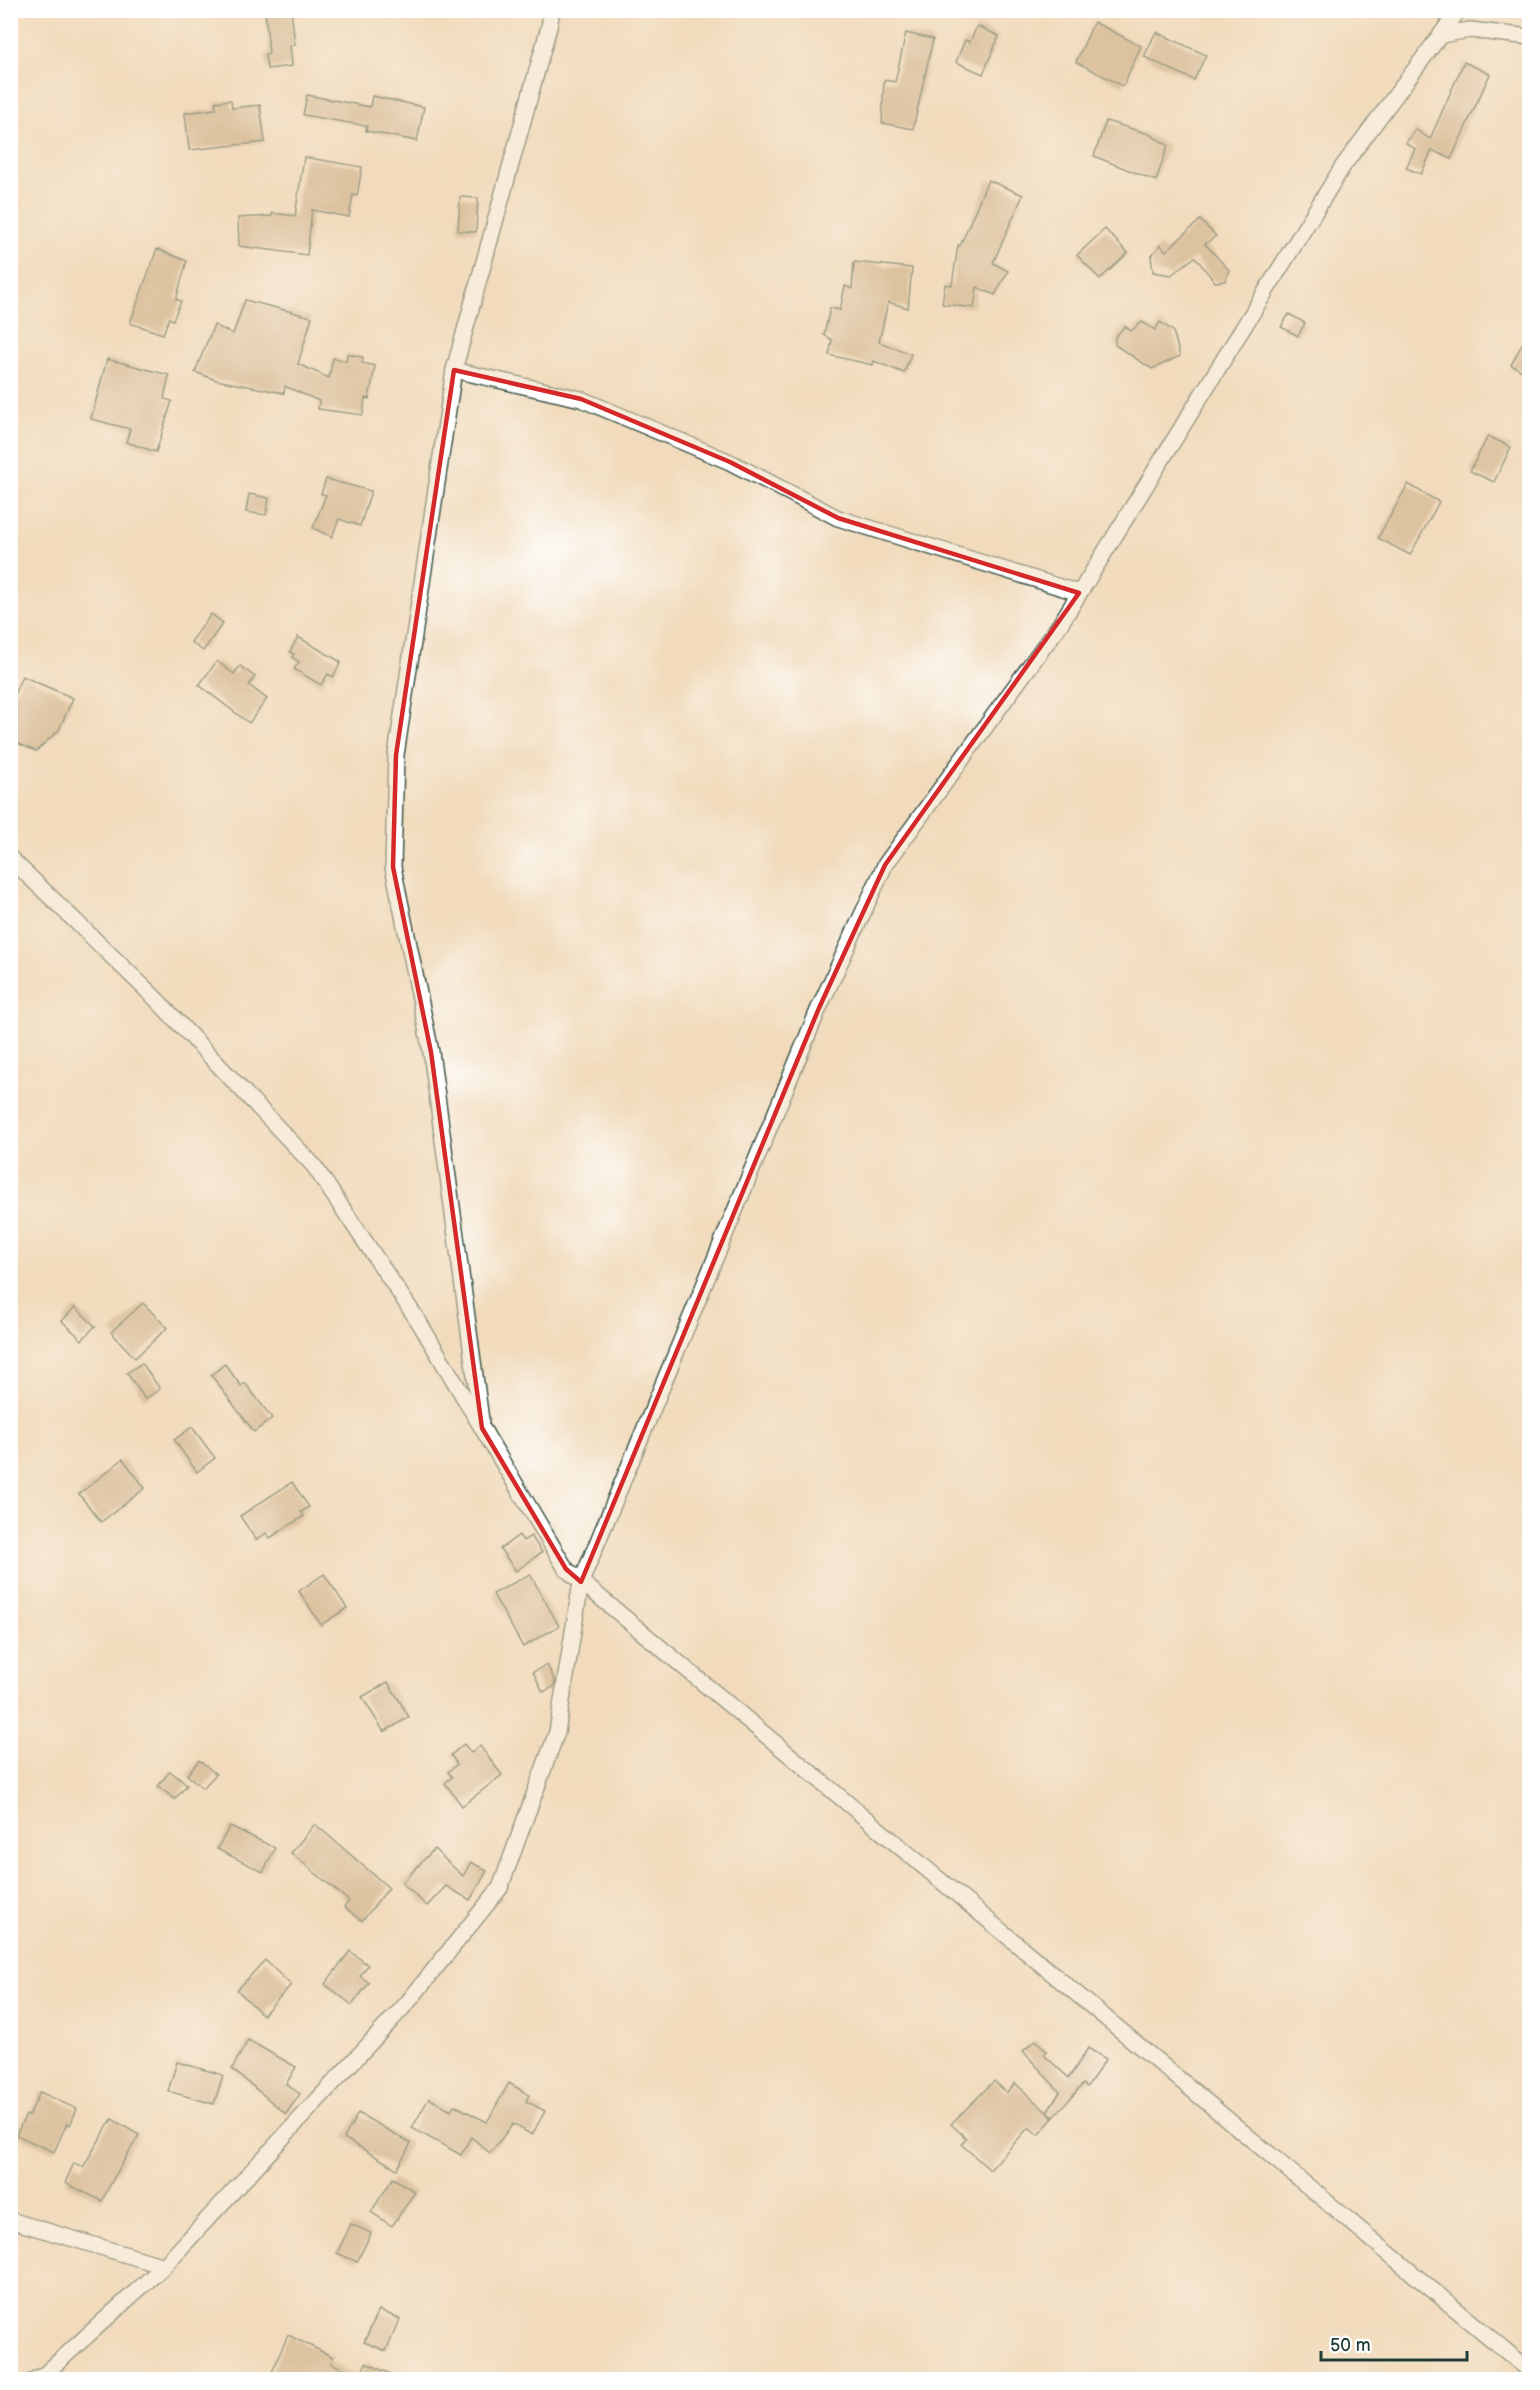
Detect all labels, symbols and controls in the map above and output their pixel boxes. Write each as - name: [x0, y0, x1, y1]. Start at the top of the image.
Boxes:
- scale bar: [1321, 2324, 1466, 2362]
- text: 50 m: [1330, 2335, 1371, 2356]

